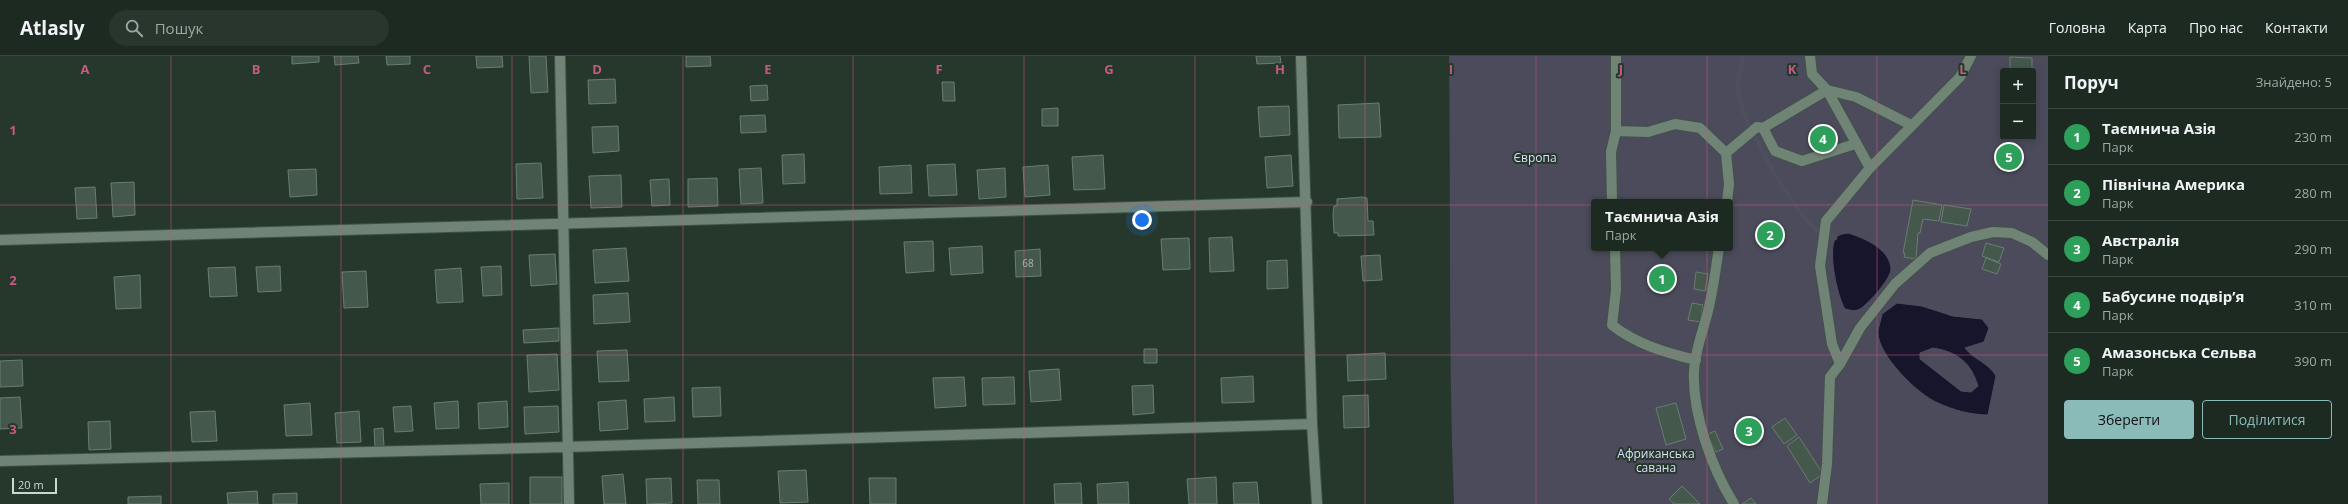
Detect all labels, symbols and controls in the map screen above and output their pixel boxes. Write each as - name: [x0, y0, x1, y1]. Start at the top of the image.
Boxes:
- search box: [109, 10, 389, 46]
- text: Atlasly: [20, 15, 85, 41]
- icon: search: [123, 17, 145, 39]
- text: Пошук: [155, 18, 203, 38]
- text: Головна: [2049, 18, 2106, 37]
- text: Карта: [2128, 18, 2167, 37]
- text: Про нас: [2189, 18, 2243, 37]
- text: Контакти: [2265, 18, 2328, 37]
- text: A: [81, 60, 90, 78]
- text: B: [252, 60, 261, 78]
- text: C: [423, 60, 431, 78]
- text: D: [592, 60, 602, 78]
- text: E: [764, 60, 772, 78]
- text: F: [935, 60, 943, 78]
- text: G: [1104, 60, 1114, 78]
- text: H: [1275, 60, 1285, 78]
- text: I: [1449, 60, 1453, 78]
- text: J: [1618, 60, 1623, 78]
- text: K: [1788, 60, 1797, 78]
- text: L: [1959, 60, 1967, 78]
- map controls: [2000, 68, 2036, 140]
- button: +: [2000, 68, 2036, 104]
- text: Поруч: [2064, 71, 2119, 94]
- text: Знайдено: 5: [2256, 73, 2332, 91]
- button: −: [2000, 104, 2036, 140]
- text: Таємнича Азія: [2102, 118, 2216, 138]
- text: 1: [9, 121, 17, 139]
- pin: 4: [1810, 124, 1836, 154]
- text: 1: [2073, 128, 2081, 146]
- text: 230 m: [2294, 128, 2332, 146]
- text: Парк: [2102, 138, 2133, 156]
- pin: 5: [1996, 142, 2022, 172]
- park label: Європа: [1513, 149, 1557, 166]
- text: Північна Америка: [2102, 174, 2245, 194]
- text: 2: [2073, 184, 2081, 202]
- text: 280 m: [2294, 184, 2332, 202]
- text: Парк: [2102, 194, 2133, 212]
- popup: [1591, 199, 1733, 251]
- text: Таємнича Азія: [1605, 206, 1719, 226]
- your location: [1132, 210, 1152, 230]
- pin: 2: [1757, 220, 1783, 250]
- text: Парк: [1605, 226, 1636, 244]
- text: Австралія: [2102, 230, 2180, 250]
- text: 3: [2073, 240, 2081, 258]
- text: 290 m: [2294, 240, 2332, 258]
- text: Парк: [2102, 250, 2133, 268]
- house number: 68: [1022, 256, 1034, 270]
- pin: 1: [1649, 264, 1675, 294]
- text: 2: [9, 271, 17, 289]
- text: Бабусине подвір’я: [2102, 286, 2244, 306]
- text: 4: [2073, 296, 2081, 314]
- text: 310 m: [2294, 296, 2332, 314]
- text: Парк: [2102, 306, 2133, 324]
- text: Амазонська Сельва: [2102, 342, 2257, 362]
- text: 5: [2073, 352, 2081, 370]
- text: 390 m: [2294, 352, 2332, 370]
- text: Парк: [2102, 362, 2133, 380]
- button: Зберегти: [2064, 400, 2194, 439]
- button: Поділитися: [2202, 400, 2332, 439]
- pin: 3: [1736, 416, 1762, 446]
- text: 3: [9, 420, 17, 438]
- park label: Африканська савана: [1617, 445, 1695, 476]
- scale bar: [12, 476, 57, 495]
- text: 20 m: [18, 477, 44, 492]

